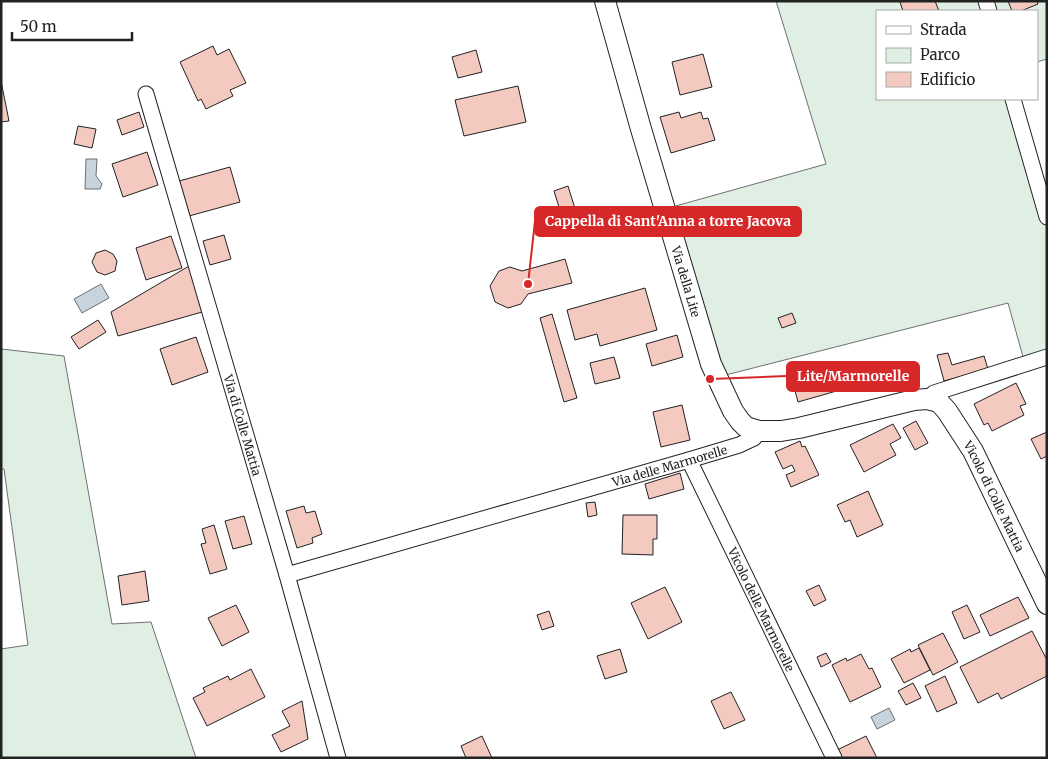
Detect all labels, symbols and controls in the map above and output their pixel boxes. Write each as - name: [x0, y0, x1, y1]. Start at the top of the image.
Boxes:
- scale bar: [12, 10, 132, 42]
- legend: [876, 10, 1038, 100]
- text: 50 m: [20, 17, 57, 36]
- text: Strada: [920, 20, 967, 39]
- text: Parco: [920, 45, 960, 64]
- text: Edificio: [920, 70, 976, 89]
- callout: Cappella di Sant'Anna a torre Jacova: [535, 207, 801, 236]
- text: Cappella di Sant'Anna a torre Jacova: [545, 212, 791, 230]
- street label: Via della Lite: [668, 243, 704, 319]
- callout: Lite/Marmorelle: [787, 362, 919, 391]
- text: Lite/Marmorelle: [797, 367, 910, 385]
- street label: Via di Colle Mattia: [221, 372, 265, 478]
- street label: Vicolo di Colle Mattia: [960, 437, 1028, 554]
- street label: Via delle Marmorelle: [609, 442, 729, 489]
- street label: Vicolo delle Marmorelle: [725, 544, 798, 674]

